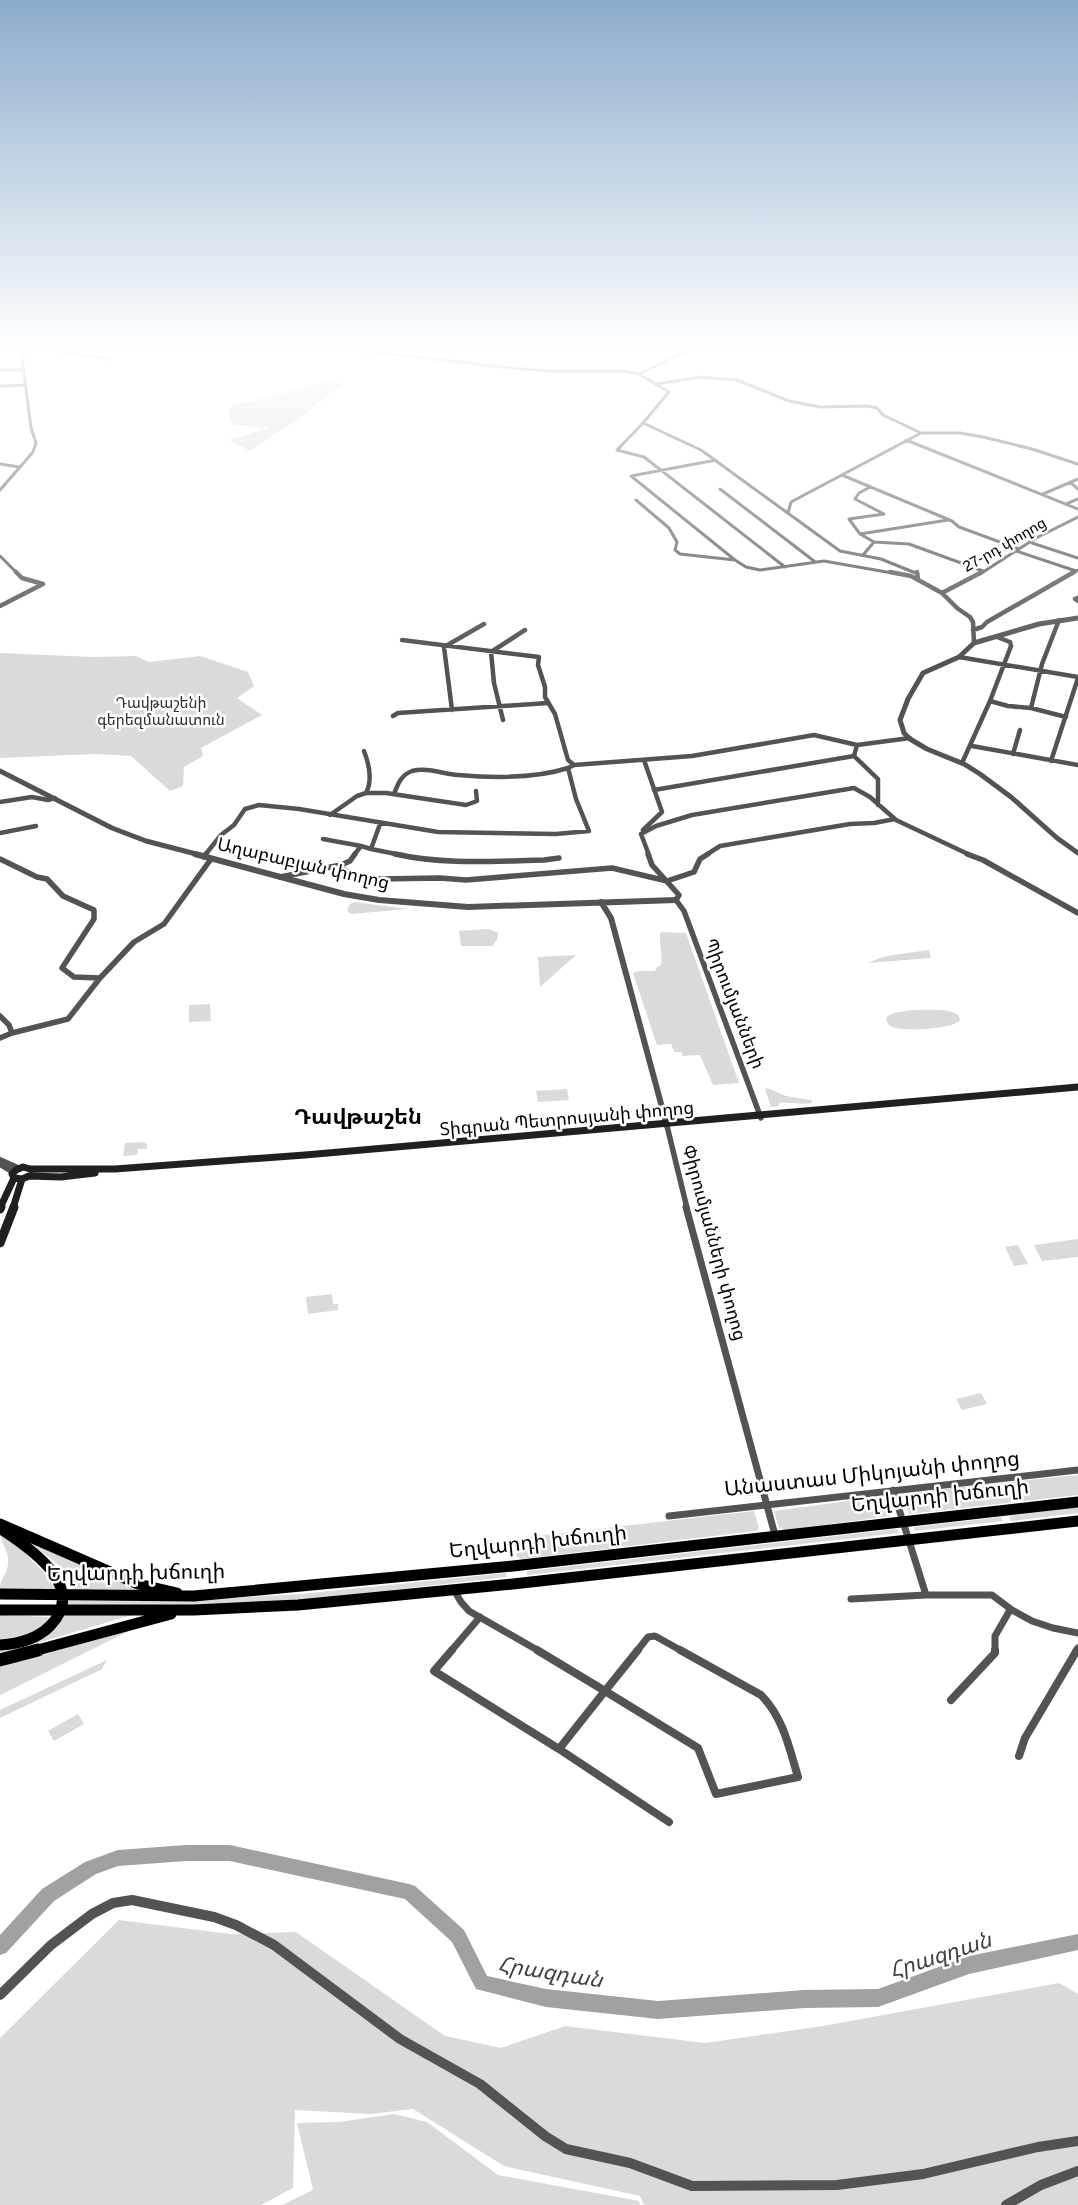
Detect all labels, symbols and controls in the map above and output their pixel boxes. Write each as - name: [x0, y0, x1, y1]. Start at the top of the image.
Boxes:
- street label: 27-րդ փողոց: [960, 514, 1050, 578]
- park label: Դավթաշենի գերեզմանատուն: [97, 695, 225, 731]
- street label: Աղաբաբյան փողոց: [215, 834, 391, 896]
- street label: Պիրումյանների: [698, 935, 768, 1073]
- street label: Տիգրան Պետրոսյանի փողոց: [439, 1097, 695, 1143]
- district label: Դավթաշեն: [294, 1105, 422, 1132]
- street label: Փիրումյանների փողոց: [676, 1143, 750, 1343]
- street label: Անաստաս Միկոյանի փողոց: [723, 1446, 1021, 1504]
- street label: Եղվարդի խճուղի: [850, 1474, 1030, 1520]
- street label: Եղվարդի խճուղի: [448, 1520, 628, 1566]
- street label: Եղվարդի խճուղի: [46, 1559, 226, 1589]
- water label: Հրազդան: [887, 1928, 996, 1986]
- water label: Հրազդան: [496, 1952, 605, 1996]

